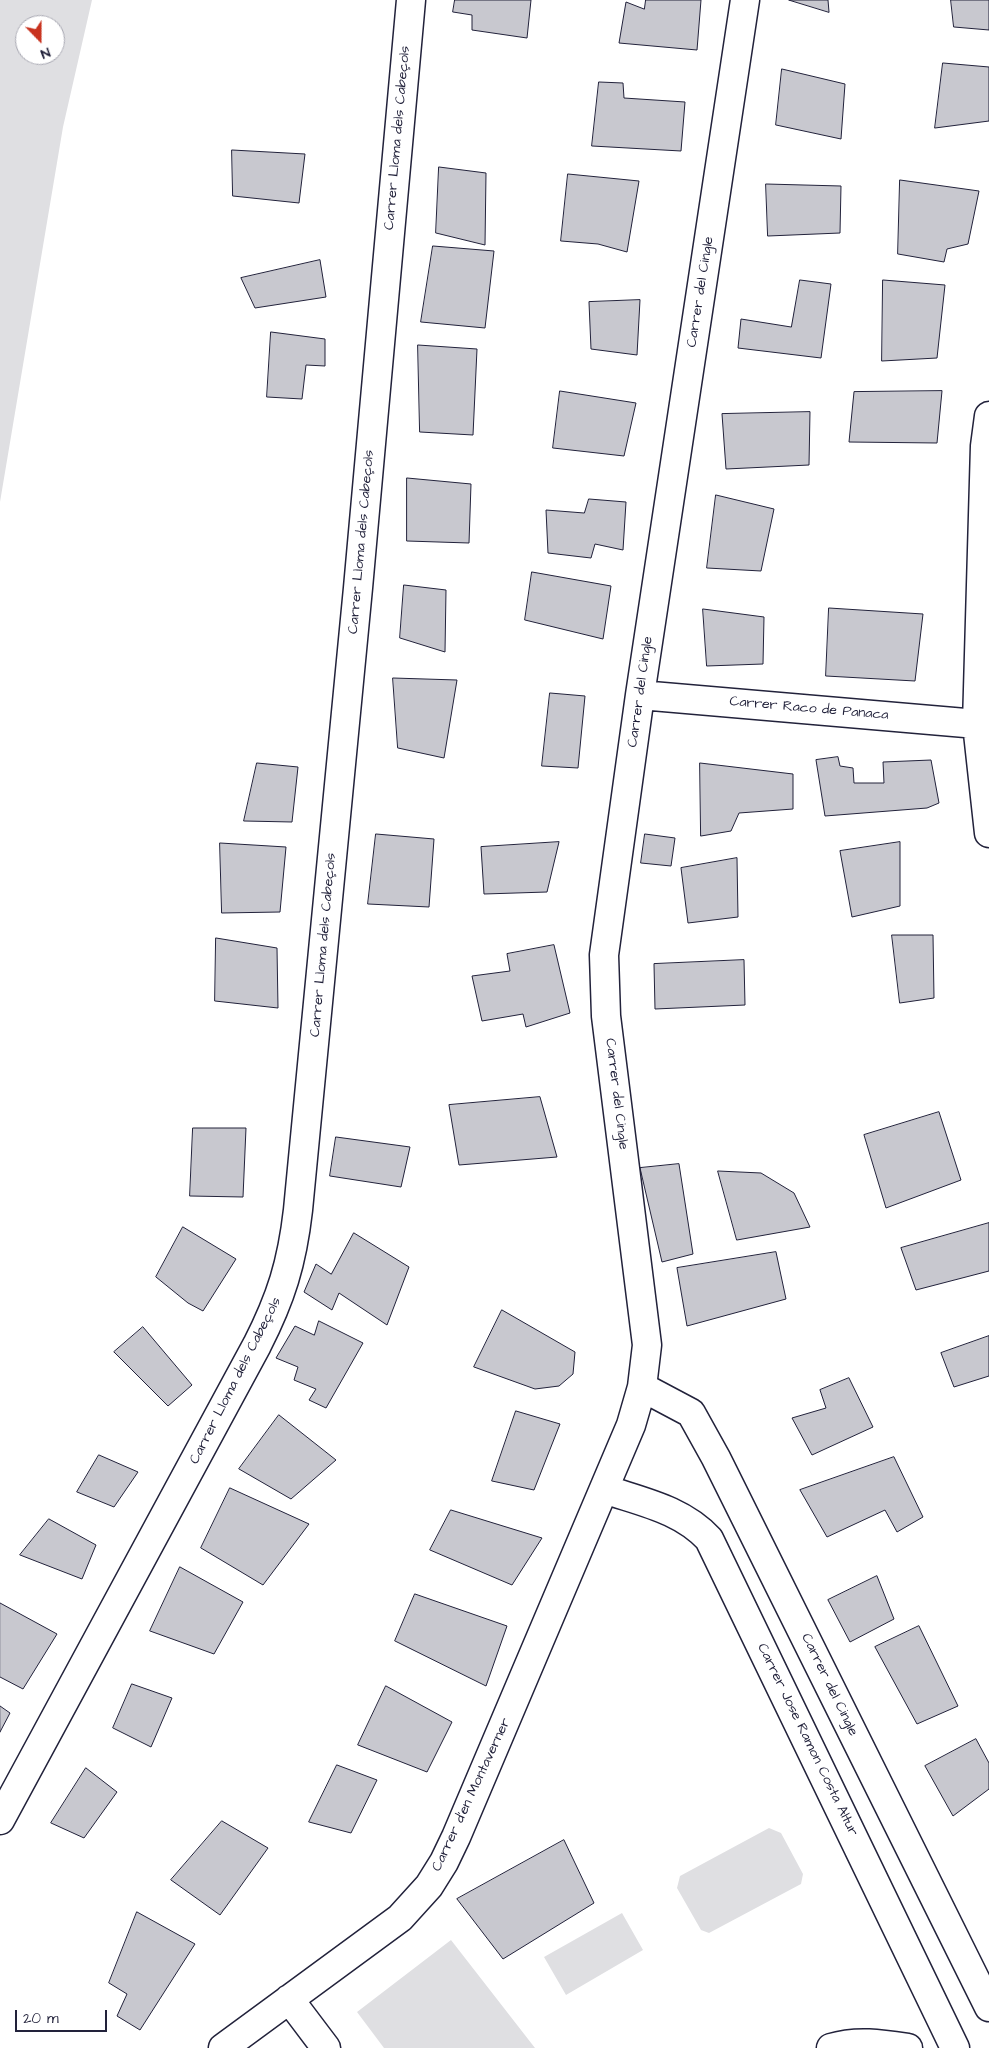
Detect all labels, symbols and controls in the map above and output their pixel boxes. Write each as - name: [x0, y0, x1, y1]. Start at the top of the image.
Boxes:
- north arrow: [15, 15, 65, 65]
- text: N: [37, 42, 53, 64]
- street label: Carrer Lloma dels Cabeçols: [382, 45, 414, 231]
- street label: Carrer del Cingle: [684, 235, 718, 349]
- street label: Carrer Lloma dels Cabeçols: [346, 449, 378, 635]
- street label: Carrer del Cingle: [625, 635, 657, 749]
- street label: Carrer Raco de Panaca: [729, 694, 889, 724]
- street label: Carrer Lloma dels Cabeçols: [308, 852, 340, 1038]
- street label: Carrer del Cingle: [601, 1037, 631, 1151]
- street label: Carrer Lloma dels Cabeçols: [187, 1295, 285, 1467]
- street label: Carrer del Cingle: [797, 1631, 861, 1739]
- street label: Carrer Jose Ramon Costa Altur: [753, 1641, 861, 1839]
- street label: Carrer d'en Montaverner: [429, 1716, 515, 1874]
- scale bar: [18, 2000, 110, 2032]
- text: 20 m: [23, 2008, 59, 2029]

